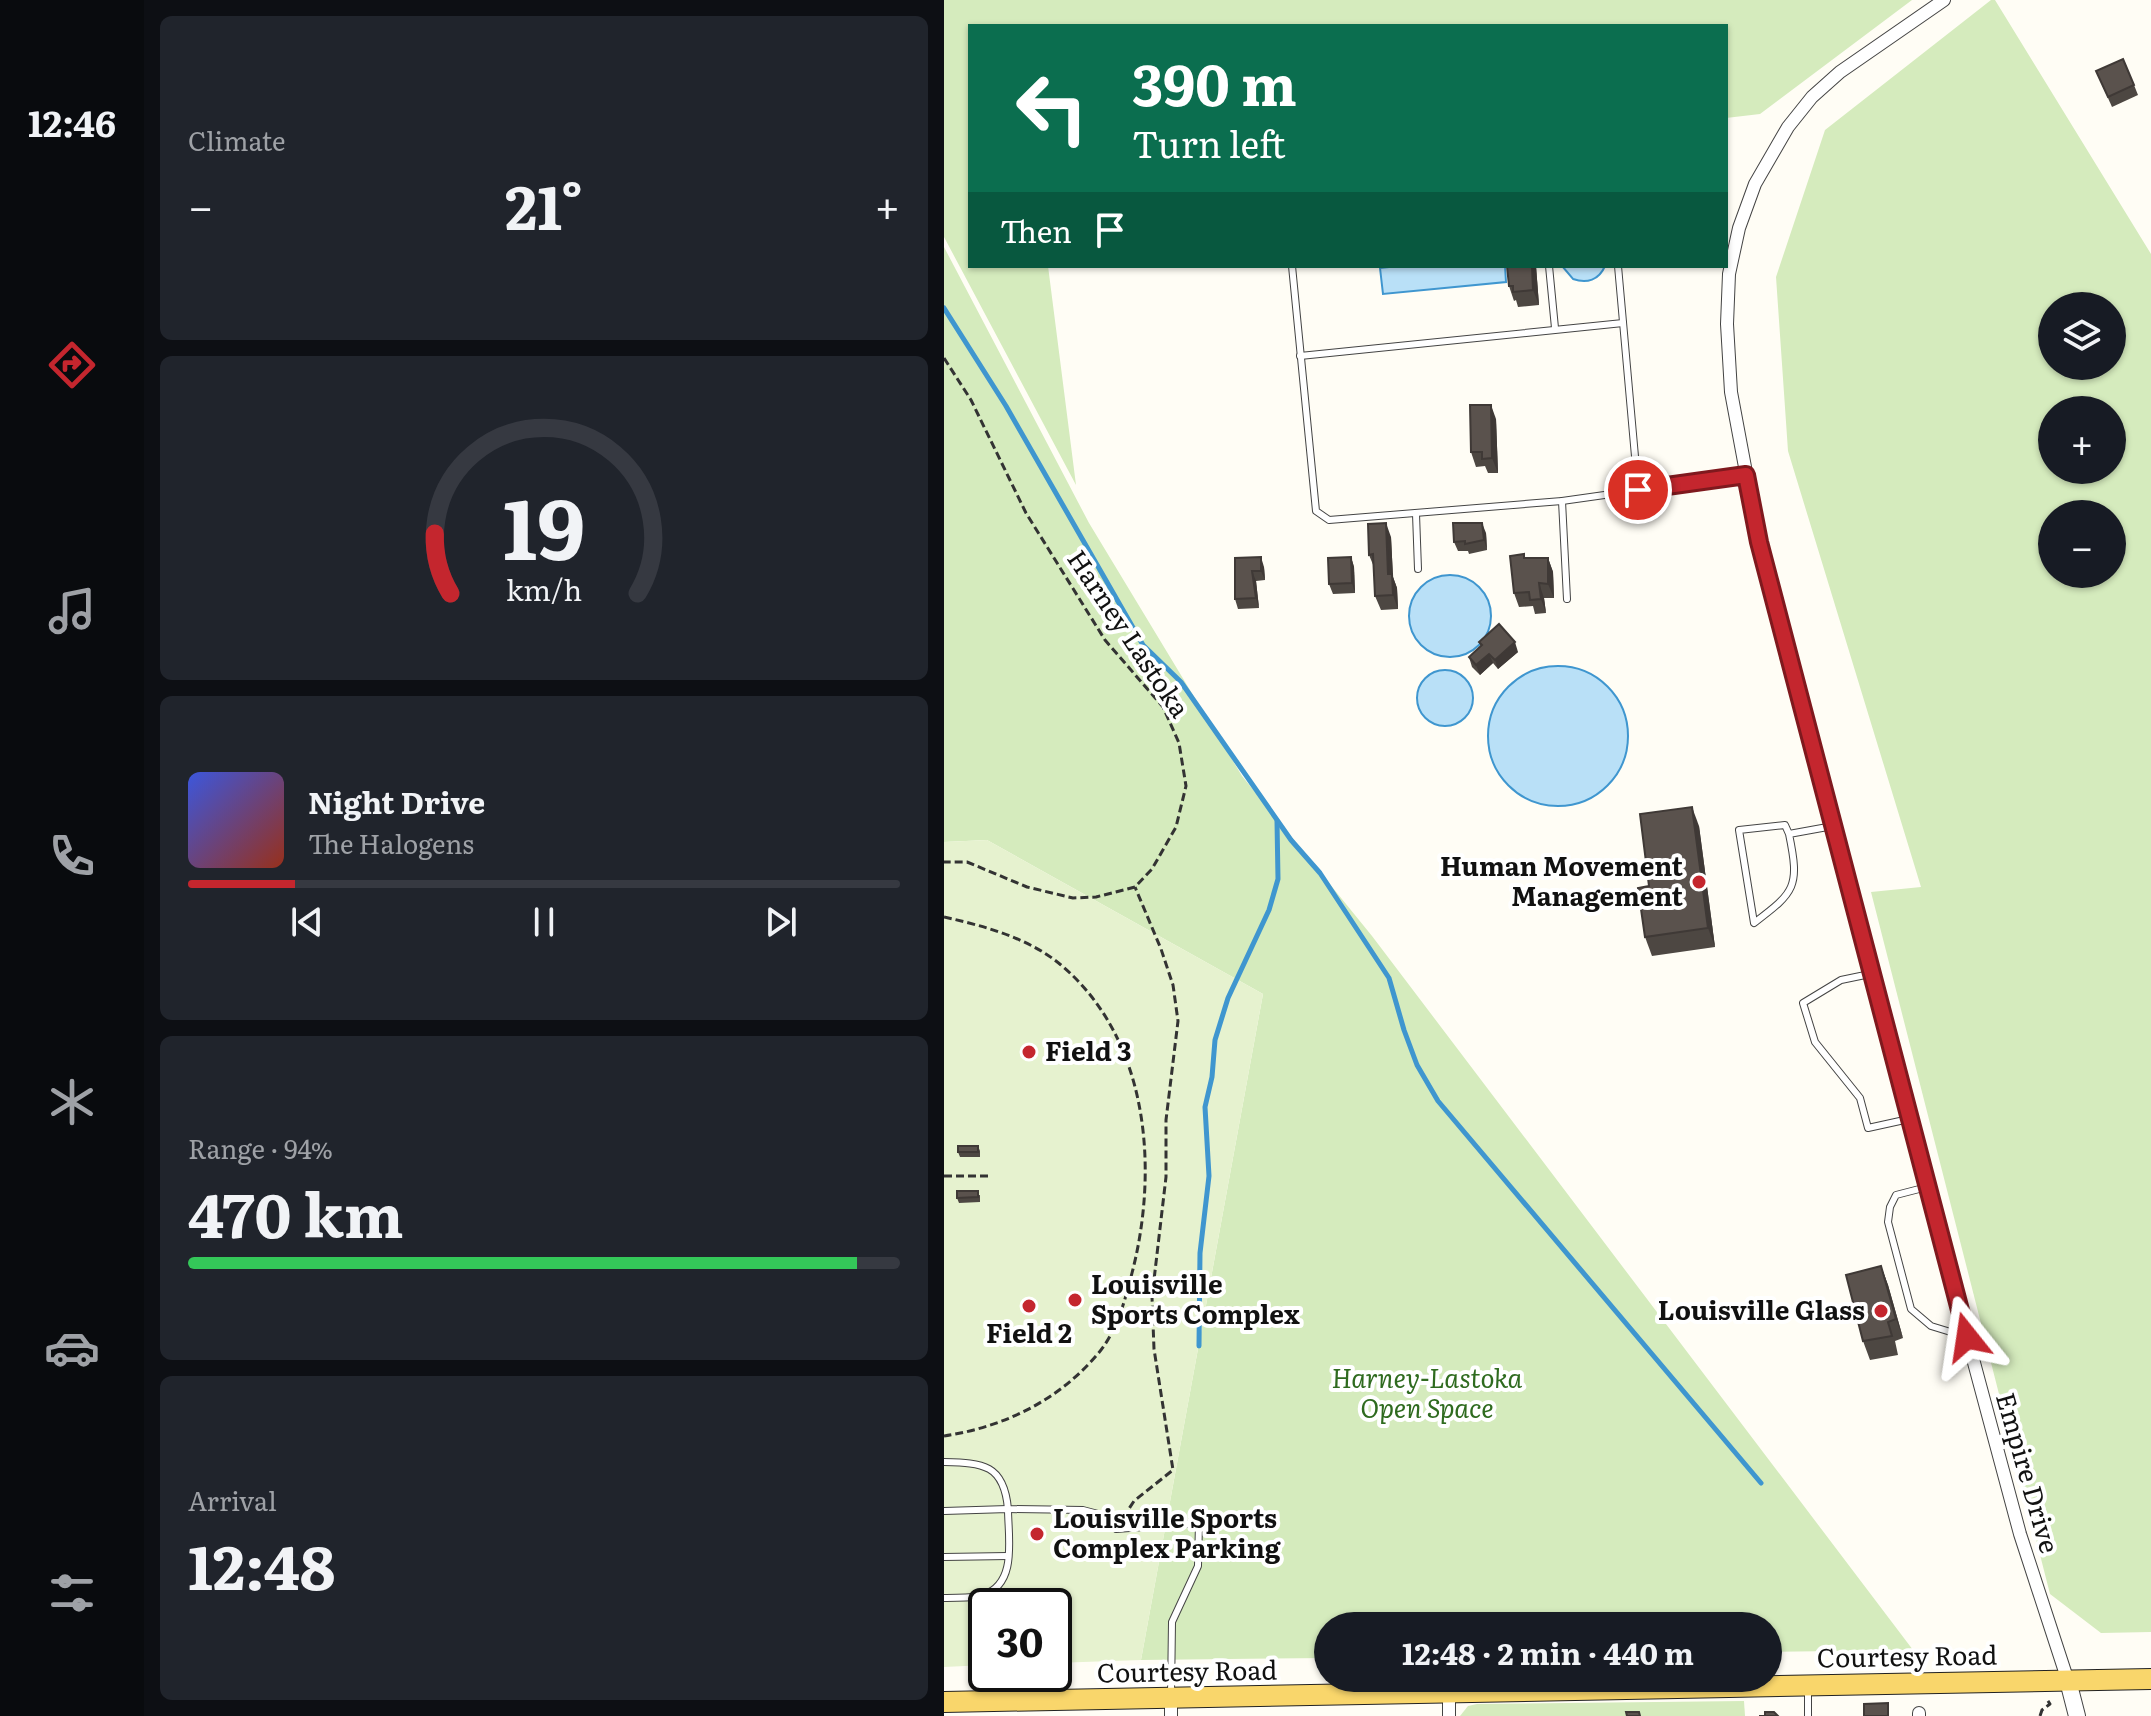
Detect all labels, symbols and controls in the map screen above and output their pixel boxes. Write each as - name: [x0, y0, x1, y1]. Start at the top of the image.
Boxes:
- text: 390 m: [1132, 40, 1297, 123]
- icon: left: [1000, 56, 1104, 160]
- text: 12:46: [28, 95, 116, 148]
- text: Turn left: [1132, 116, 1286, 169]
- text: Climate: [188, 120, 286, 159]
- text: 21°: [505, 159, 583, 248]
- text: −: [188, 171, 214, 237]
- text: +: [874, 171, 900, 237]
- text: Then: [1000, 208, 1072, 252]
- icon: arrive: [1088, 208, 1132, 252]
- map controls: [2038, 292, 2126, 588]
- button: layers: [2038, 292, 2126, 380]
- icon: directions: [44, 337, 100, 393]
- button: +: [2038, 396, 2126, 484]
- pin: [1604, 456, 1672, 524]
- text: 19: [503, 462, 585, 586]
- icon: arrive: [1616, 468, 1660, 512]
- button: −: [2038, 500, 2126, 588]
- street label: Harney Lastoka: [1059, 541, 1201, 724]
- text: km/h: [506, 567, 582, 610]
- icon: music: [44, 583, 100, 639]
- text: Night Drive: [308, 779, 485, 823]
- text: The Halogens: [308, 823, 474, 862]
- icon: phone: [44, 828, 100, 884]
- place label: Human Movement Management: [1440, 845, 1684, 914]
- marker: Human Movement Management: [1690, 873, 1708, 891]
- icon: previous: [285, 900, 329, 944]
- icon: pause: [522, 900, 566, 944]
- icon: next: [759, 900, 803, 944]
- place label: Field 3: [1045, 1030, 1132, 1069]
- marker: Field 3: [1020, 1043, 1038, 1061]
- icon: climate: [44, 1074, 100, 1130]
- text: Range · 94%: [188, 1128, 333, 1167]
- text: 470 km: [188, 1167, 403, 1256]
- place label: Louisville Sports Complex: [1091, 1263, 1300, 1332]
- place label: Louisville Glass: [1658, 1289, 1865, 1328]
- marker: Louisville Sports Complex: [1066, 1291, 1084, 1309]
- position arrow: [1925, 1295, 2009, 1379]
- marker: Field 2: [1020, 1297, 1038, 1315]
- marker: Louisville Glass: [1872, 1302, 1890, 1320]
- place label: Field 2: [986, 1312, 1072, 1351]
- icon: car: [44, 1320, 100, 1376]
- park label: Harney-Lastoka Open Space: [1332, 1357, 1523, 1426]
- street label: Empire Drive: [1988, 1388, 2071, 1557]
- text: Arrival: [188, 1480, 277, 1519]
- place label: Louisville Sports Complex Parking: [1053, 1497, 1281, 1566]
- text: 12:48: [188, 1519, 335, 1608]
- marker: Louisville Sports Complex Parking: [1028, 1525, 1046, 1543]
- icon: filters: [44, 1565, 100, 1621]
- speed limit sign: 30: [968, 1588, 1072, 1692]
- text: 12:48 · 2 min · 440 m: [1402, 1630, 1694, 1674]
- street label: Courtesy Road: [1816, 1633, 1998, 1676]
- street label: Courtesy Road: [1096, 1648, 1278, 1691]

